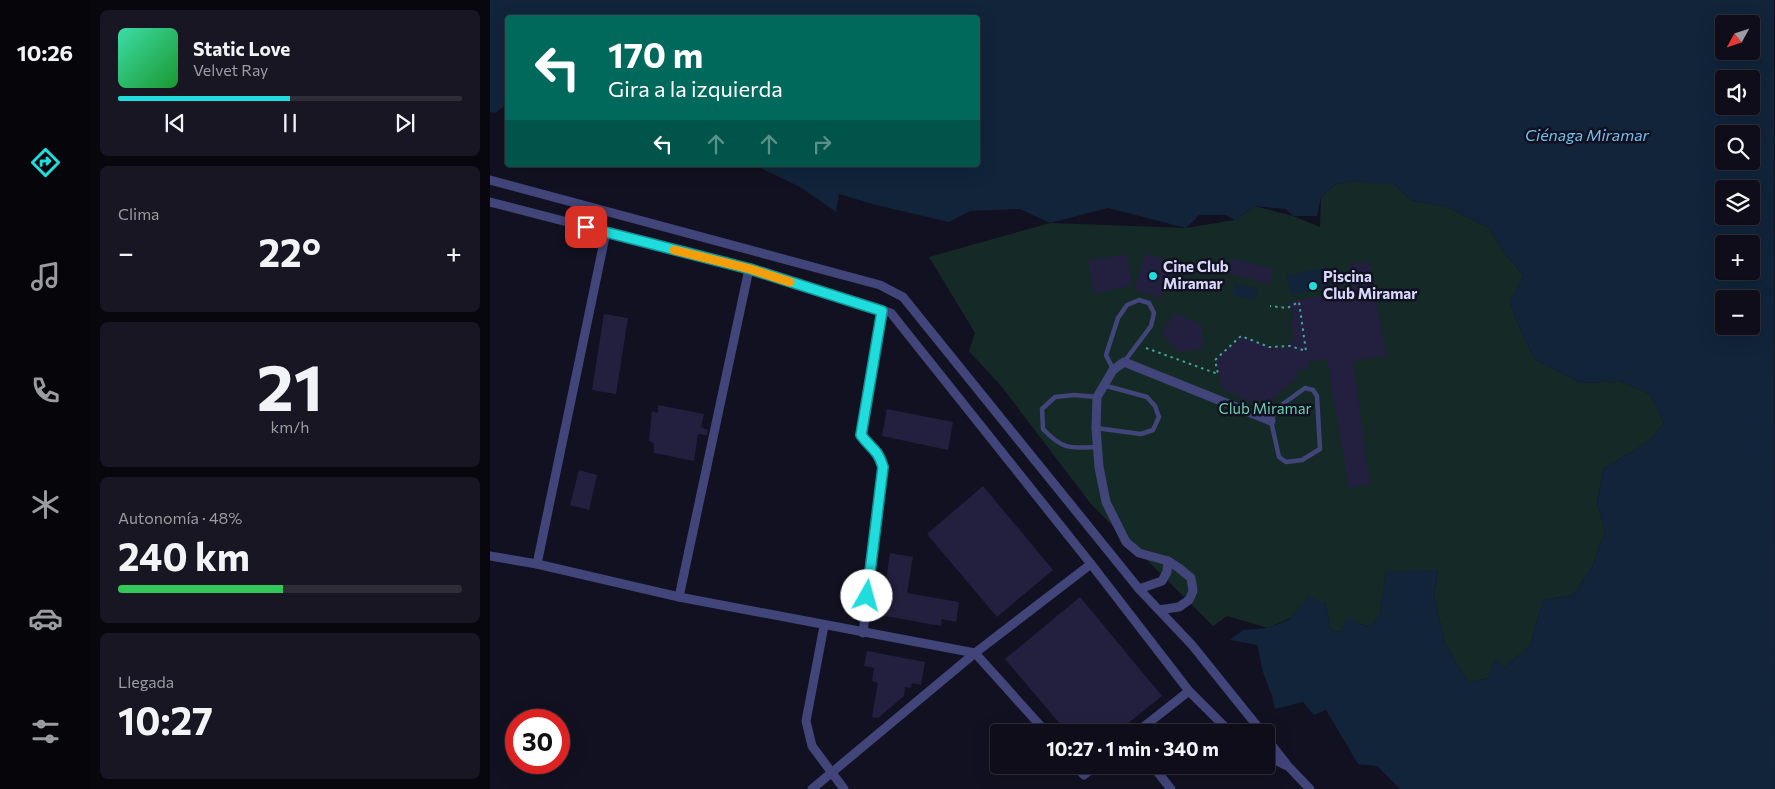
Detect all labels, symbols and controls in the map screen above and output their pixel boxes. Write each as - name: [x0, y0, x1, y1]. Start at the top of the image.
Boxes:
- north arrow: [1715, 15, 1760, 60]
- map controls: [1715, 15, 1760, 335]
- text: 170 m: [608, 32, 703, 75]
- icon: left: [525, 35, 590, 100]
- text: Static Love: [193, 37, 290, 60]
- text: 10:26: [17, 39, 73, 66]
- text: Velvet Ray: [193, 60, 268, 79]
- button: sound: [1715, 70, 1760, 115]
- text: Gira a la izquierda: [608, 75, 783, 102]
- icon: previous: [161, 109, 189, 137]
- icon: pause: [276, 109, 304, 137]
- icon: next: [391, 109, 419, 137]
- water label: Ciénaga Miramar: [1525, 125, 1650, 144]
- button: search: [1715, 125, 1760, 170]
- icon: left: [649, 130, 677, 158]
- icon: ahead: [702, 130, 730, 158]
- icon: ahead: [755, 130, 783, 158]
- icon: right: [808, 130, 836, 158]
- icon: directions: [28, 145, 63, 180]
- button: layers: [1715, 180, 1760, 225]
- text: Clima: [118, 204, 159, 223]
- pin: [565, 206, 607, 248]
- icon: arrive: [572, 213, 600, 241]
- text: 22°: [258, 228, 321, 275]
- text: −: [118, 235, 134, 269]
- text: +: [446, 235, 462, 269]
- button: +: [1715, 235, 1760, 280]
- place label: Cine Club Miramar: [1163, 257, 1229, 292]
- icon: music: [28, 259, 63, 294]
- place label: Piscina Club Miramar: [1323, 267, 1417, 302]
- marker: Cine Club Miramar: [1147, 270, 1159, 282]
- marker: Piscina Club Miramar: [1307, 280, 1319, 292]
- button: −: [1715, 290, 1760, 335]
- text: 21: [257, 345, 323, 424]
- icon: phone: [28, 373, 63, 408]
- park label: Club Miramar: [1218, 399, 1312, 417]
- text: km/h: [271, 417, 309, 436]
- icon: climate: [28, 487, 63, 522]
- text: Autonomía · 48%: [118, 508, 242, 527]
- text: 240 km: [118, 532, 250, 579]
- position arrow: [840, 569, 892, 621]
- icon: car: [28, 601, 63, 636]
- text: Llegada: [118, 672, 174, 691]
- text: 10:27: [118, 696, 213, 743]
- speed limit sign: 30: [505, 709, 570, 774]
- icon: filters: [28, 714, 63, 749]
- text: 10:27 · 1 min · 340 m: [1046, 737, 1219, 760]

